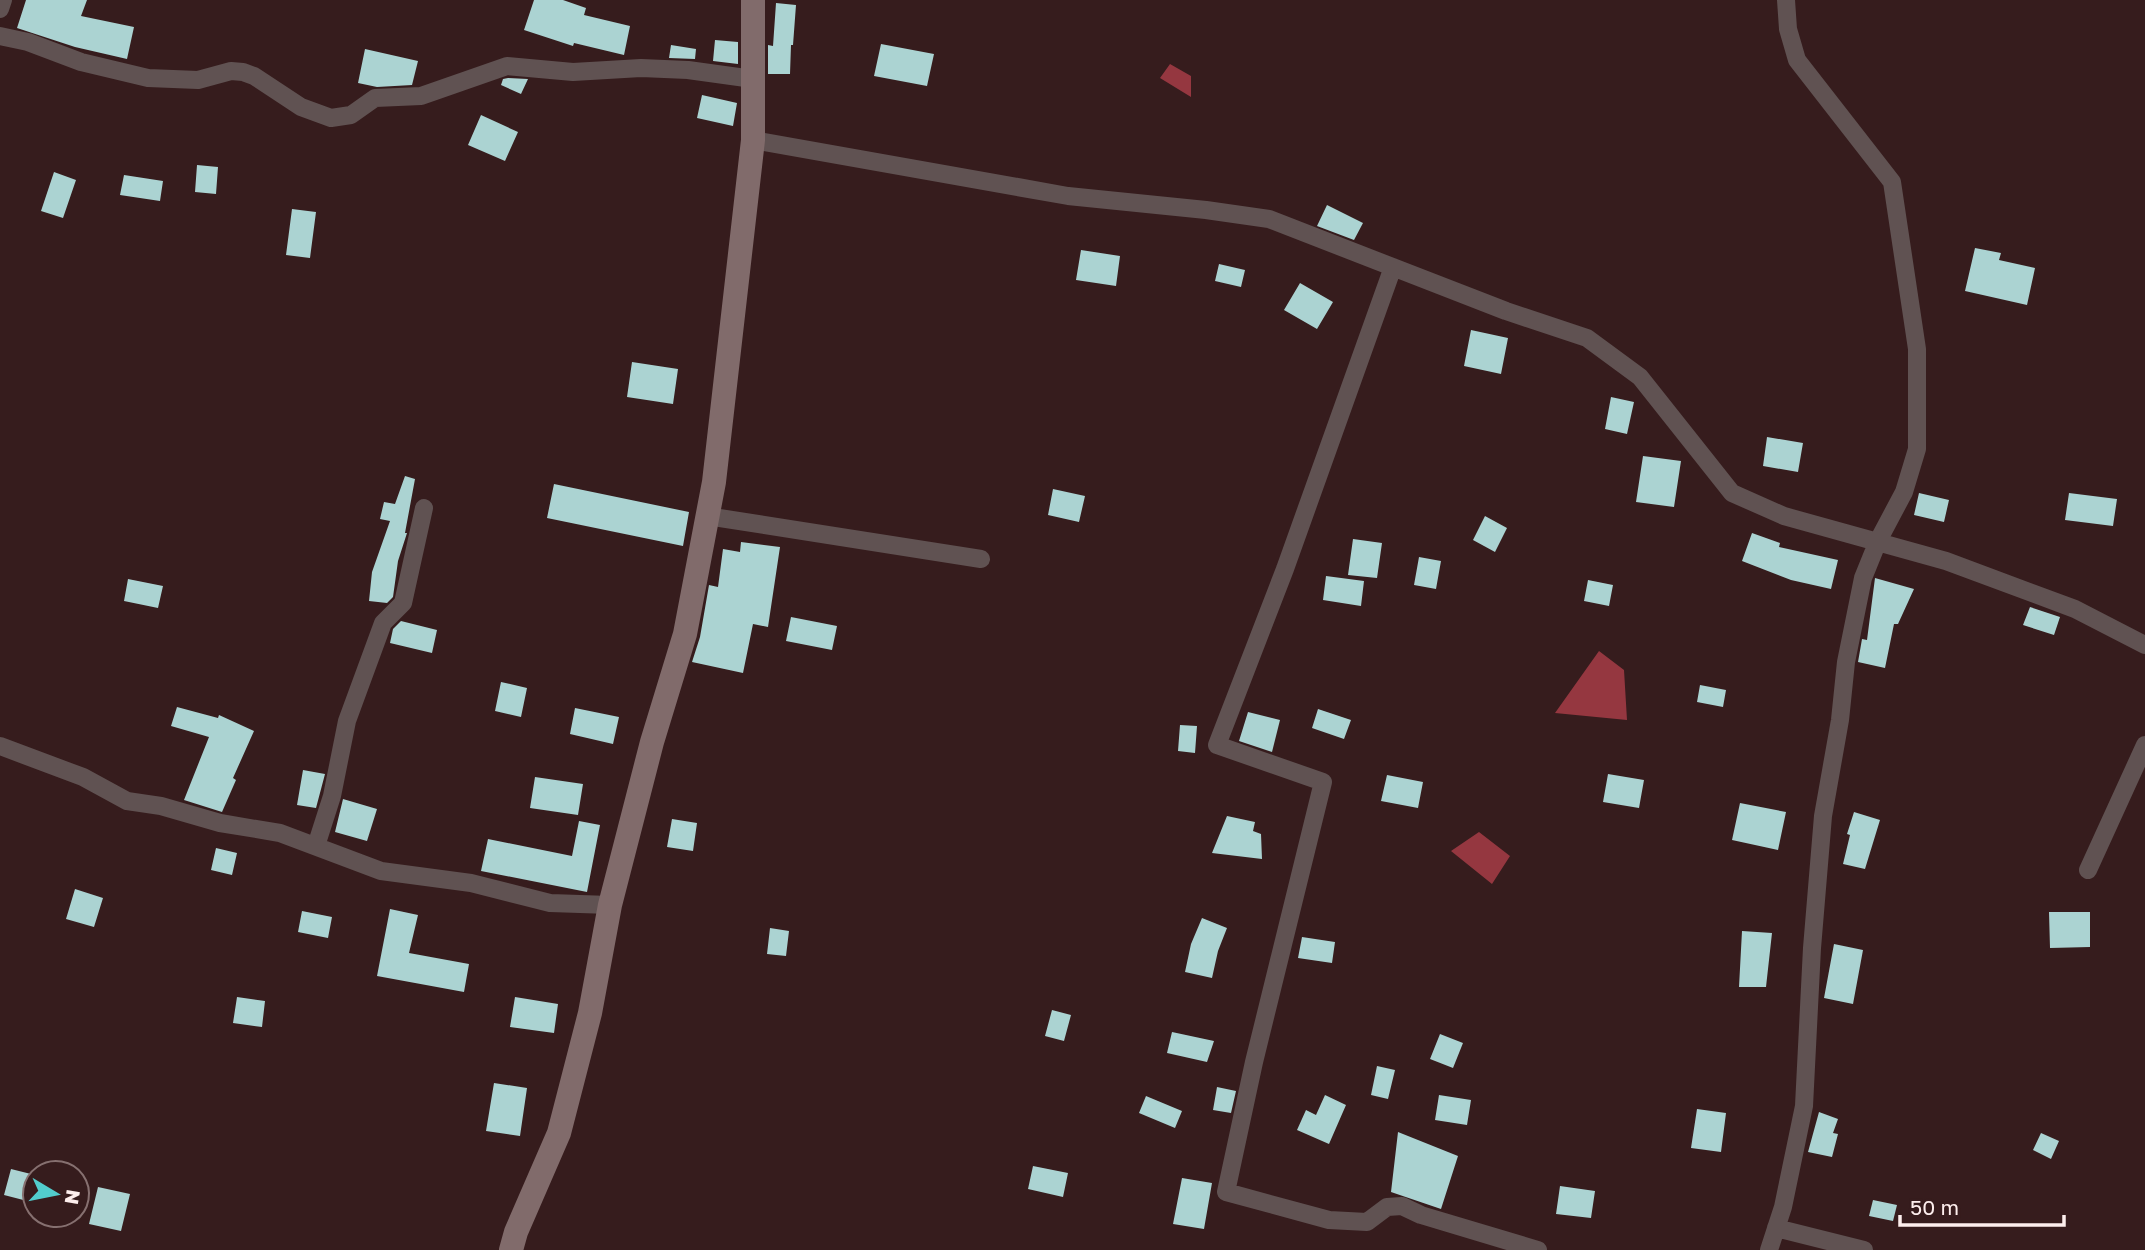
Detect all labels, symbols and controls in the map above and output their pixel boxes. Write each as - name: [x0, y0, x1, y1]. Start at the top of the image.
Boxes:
- north arrow: [21, 1159, 91, 1229]
- scale bar: [1900, 1184, 2064, 1228]
- text: N: [61, 1188, 86, 1206]
- text: 50 m: [1910, 1194, 1959, 1220]

